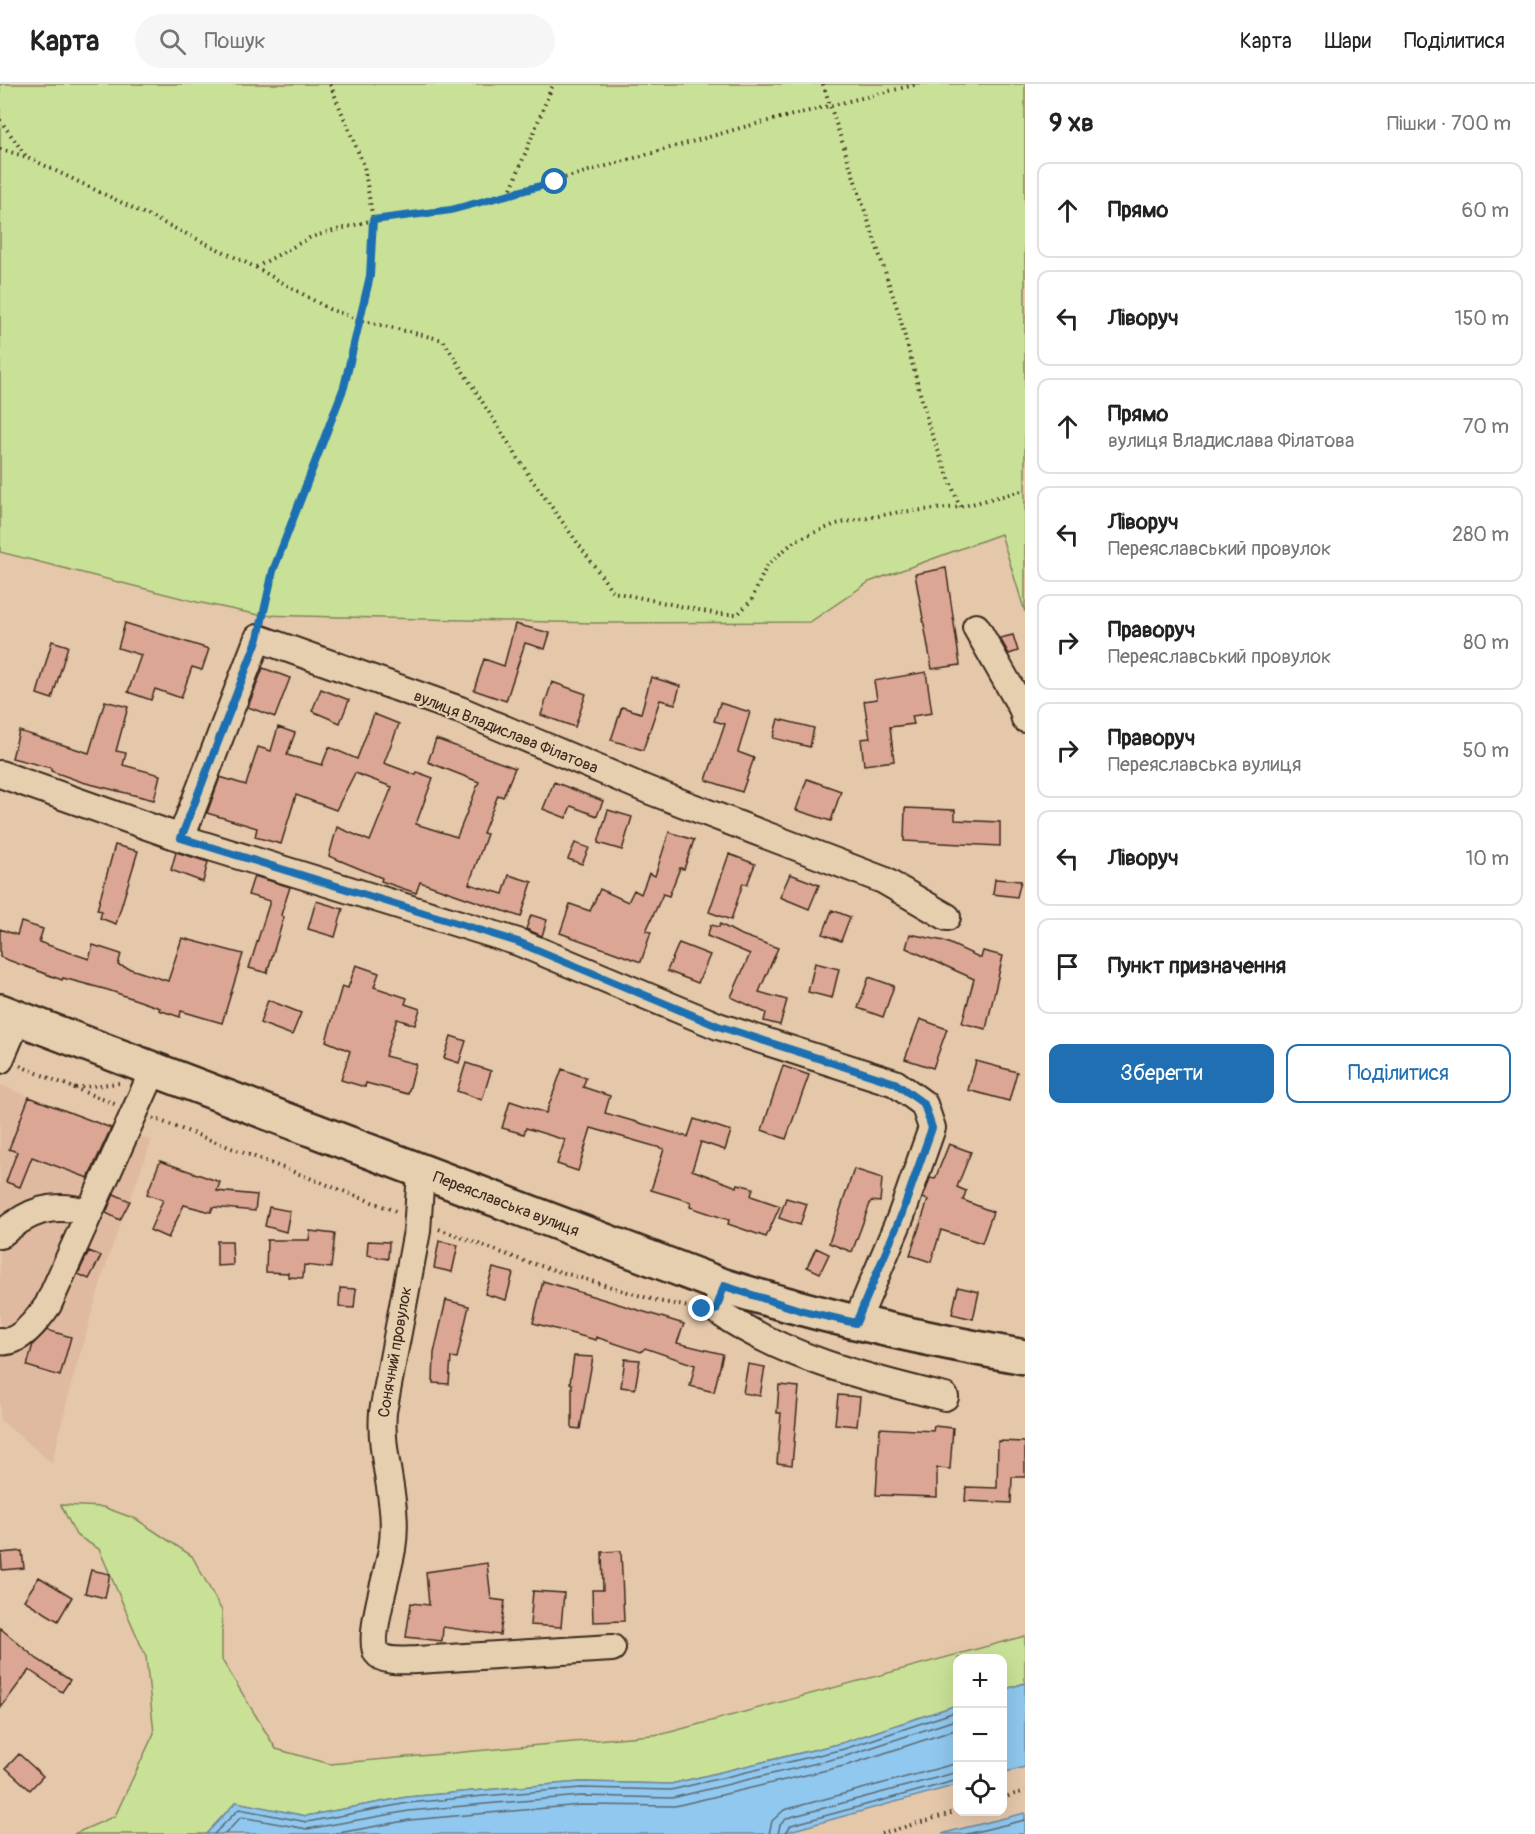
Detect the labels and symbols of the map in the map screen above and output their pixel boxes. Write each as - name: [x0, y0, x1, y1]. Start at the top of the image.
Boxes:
- route start: [541, 168, 567, 194]
- street label: вулиця Владислава Філатова: [411, 686, 601, 778]
- street label: Переяславська вулиця: [430, 1167, 582, 1241]
- street label: Сонячний провулок: [374, 1285, 416, 1419]
- route end: [688, 1295, 714, 1321]

